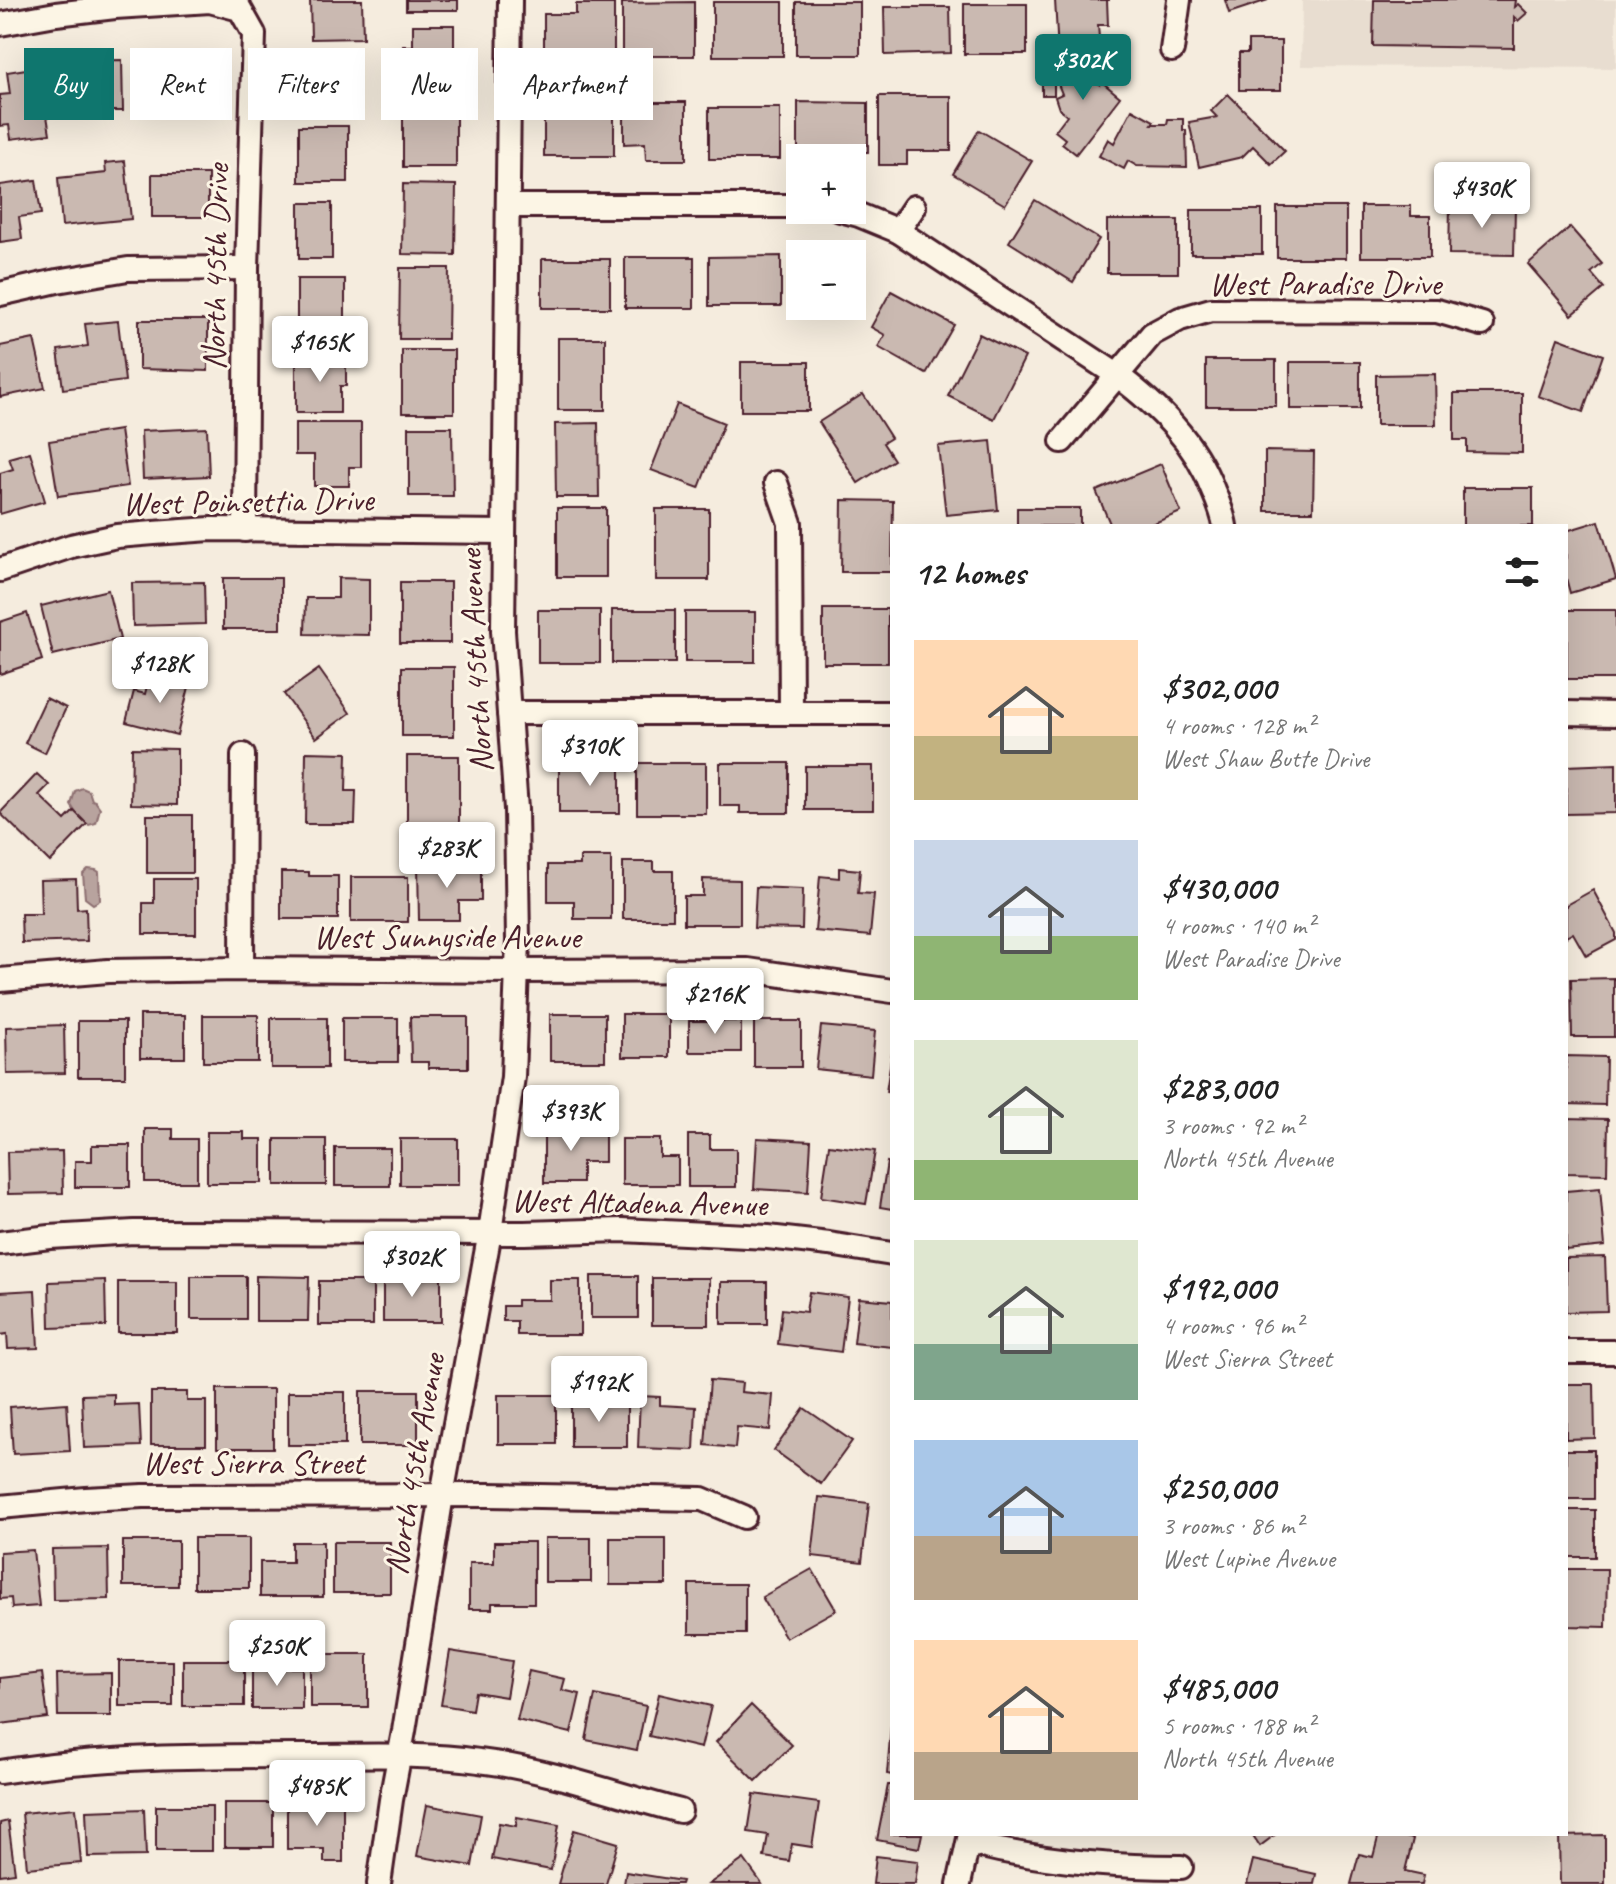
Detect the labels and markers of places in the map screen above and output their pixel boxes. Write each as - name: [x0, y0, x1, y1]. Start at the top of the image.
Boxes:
- pin: $302K: [1027, 34, 1139, 102]
- pin: $430K: [1426, 162, 1538, 230]
- pin: $165K: [264, 316, 376, 384]
- pin: $128K: [104, 637, 216, 705]
- pin: $310K: [534, 720, 646, 788]
- pin: $283K: [391, 822, 503, 890]
- pin: $216K: [659, 968, 771, 1036]
- pin: $393K: [515, 1085, 627, 1153]
- pin: $302K: [356, 1231, 468, 1299]
- pin: $192K: [543, 1356, 655, 1424]
- pin: $250K: [221, 1620, 333, 1688]
- pin: $485K: [261, 1760, 373, 1828]

